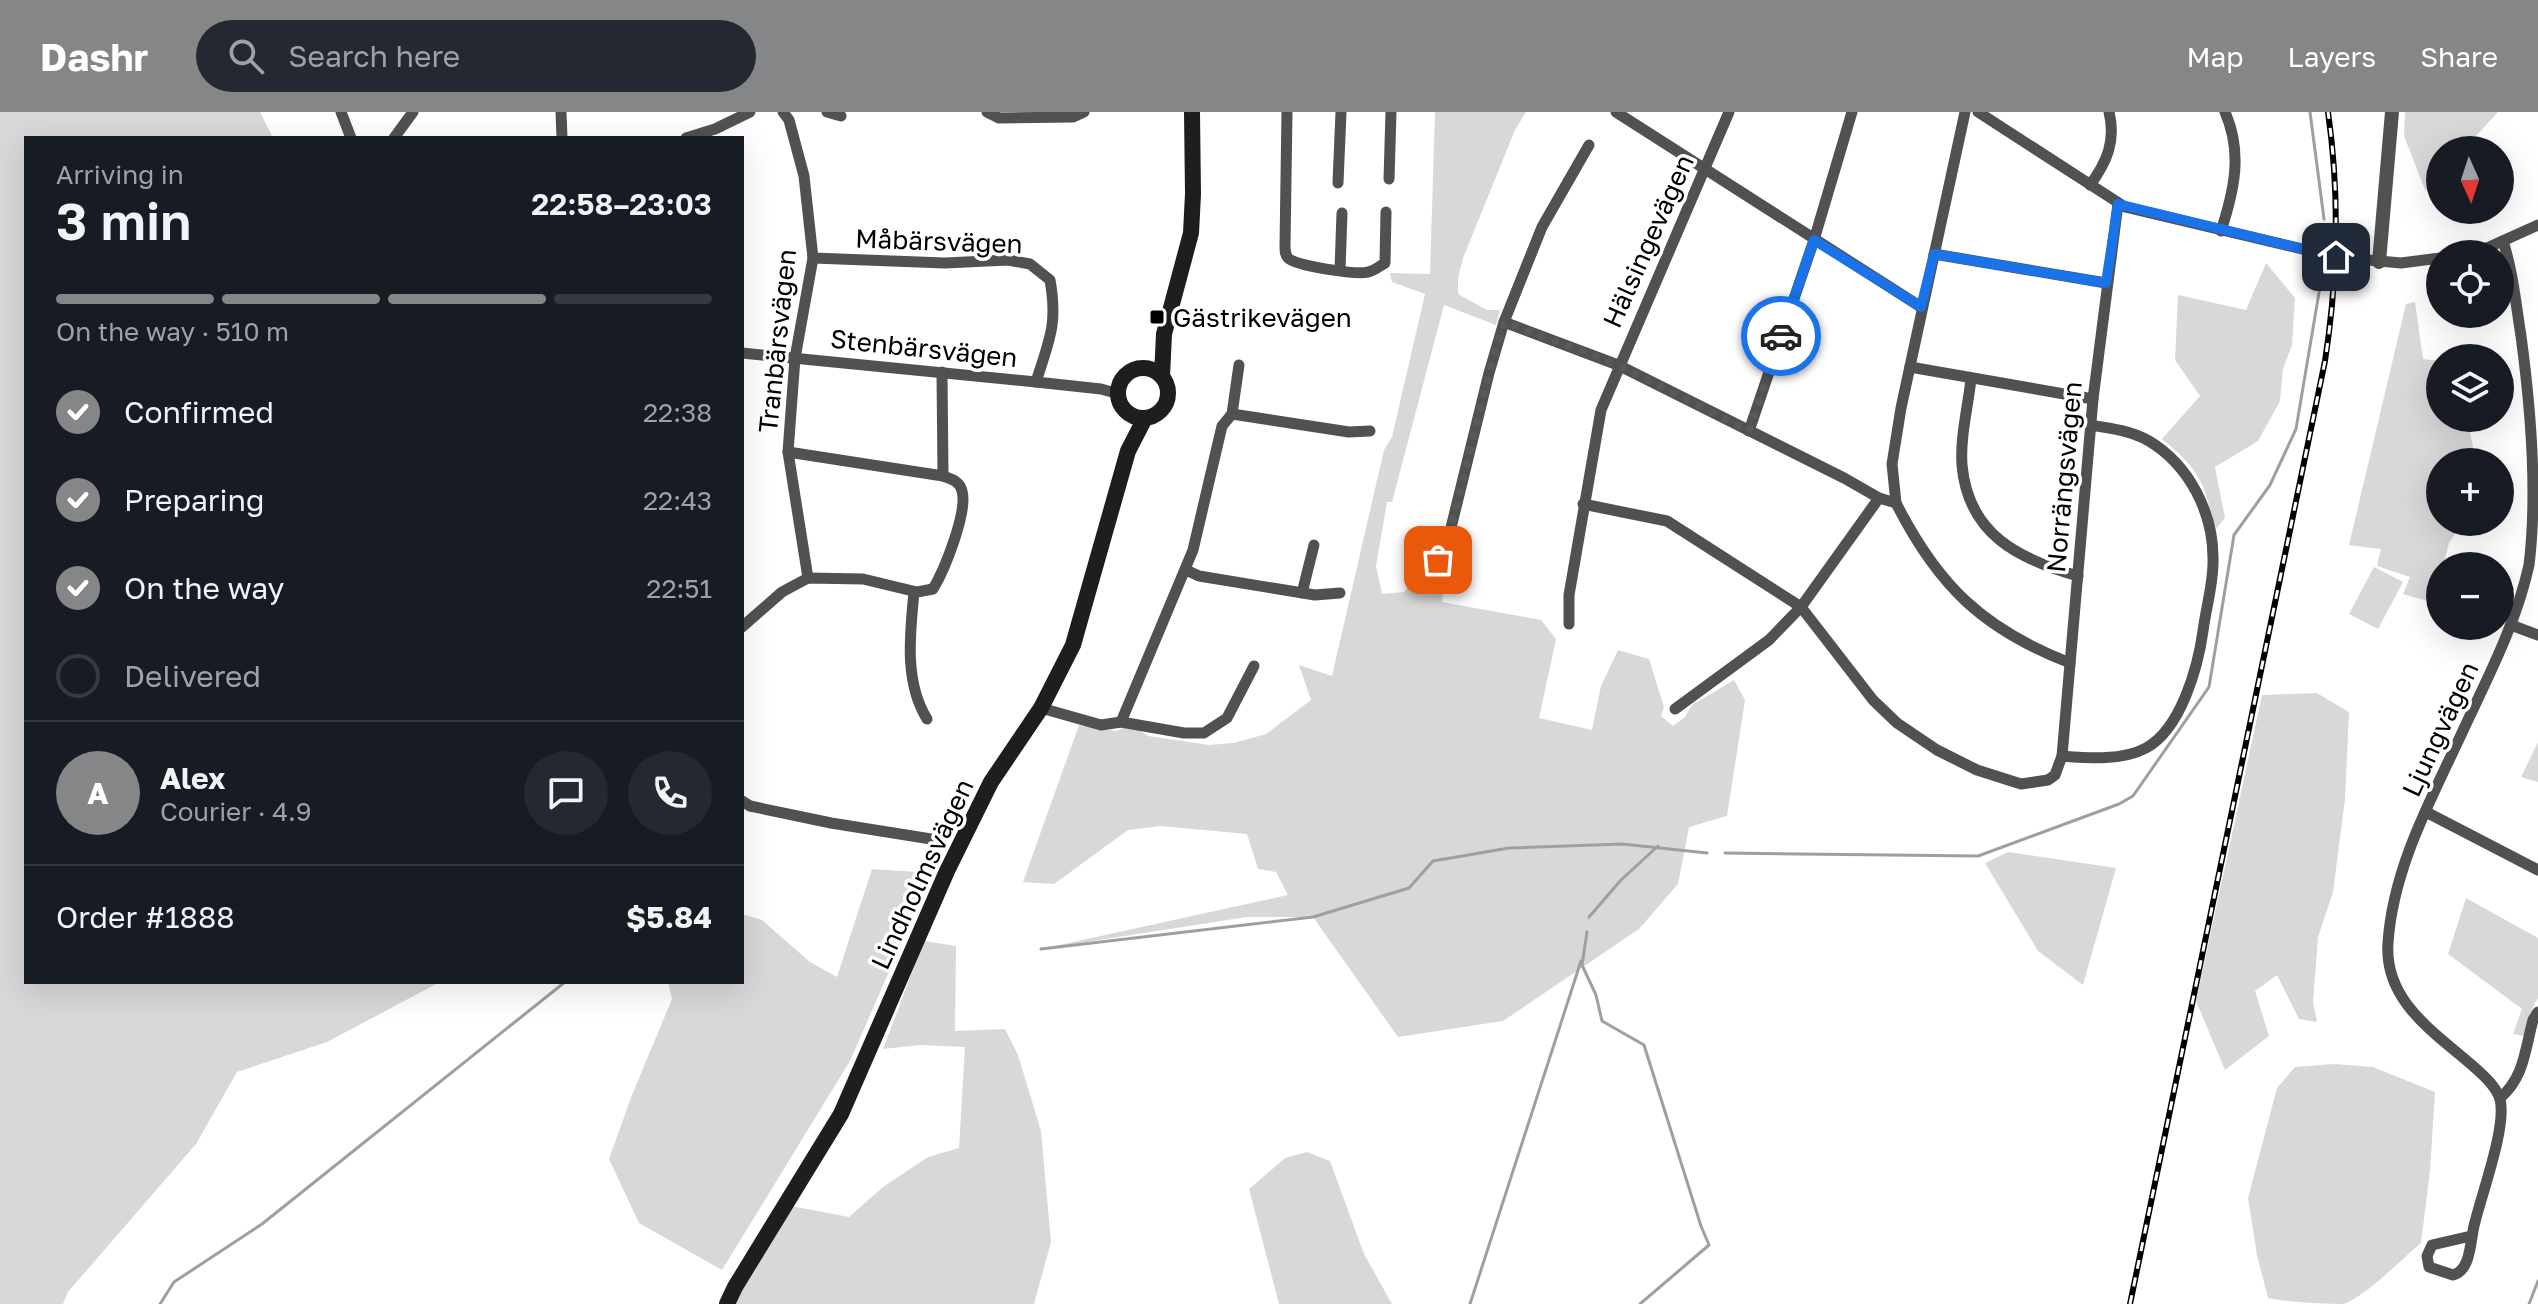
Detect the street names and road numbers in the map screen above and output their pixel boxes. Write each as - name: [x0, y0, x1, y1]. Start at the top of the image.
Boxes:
- street label: Hälsingevägen: [1596, 150, 1700, 332]
- street label: Måbärsvägen: [855, 223, 1023, 259]
- street label: Tranbärsvägen: [752, 248, 802, 434]
- street label: Stenbärsvägen: [829, 323, 1019, 373]
- street label: Norrängsvägen: [2040, 380, 2088, 574]
- street label: Ljungvägen: [2395, 657, 2485, 801]
- street label: Lindholmsvägen: [864, 774, 980, 974]

